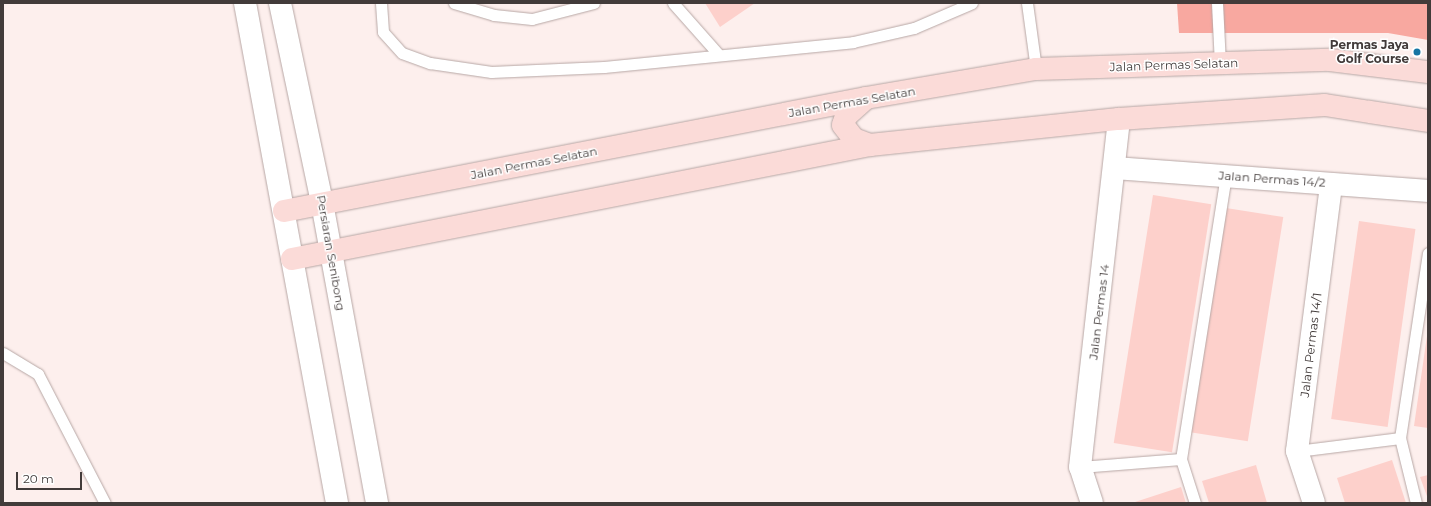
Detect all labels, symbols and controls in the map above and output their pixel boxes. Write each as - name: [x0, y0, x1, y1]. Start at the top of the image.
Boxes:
- place label: Permas Jaya Golf Course: [1330, 38, 1409, 66]
- marker: Permas Jaya Golf Course: [1412, 47, 1422, 57]
- street label: Jalan Permas Selatan: [1109, 56, 1239, 74]
- street label: Jalan Permas Selatan: [787, 84, 917, 120]
- street label: Jalan Permas Selatan: [469, 144, 599, 182]
- street label: Jalan Permas 14/2: [1218, 168, 1326, 190]
- street label: Persiaran Senibong: [314, 194, 348, 312]
- street label: Jalan Permas 14: [1086, 263, 1112, 361]
- street label: Jalan Permas 14/1: [1297, 292, 1325, 398]
- scale bar: [18, 464, 84, 490]
- text: 20 m: [23, 471, 54, 486]

